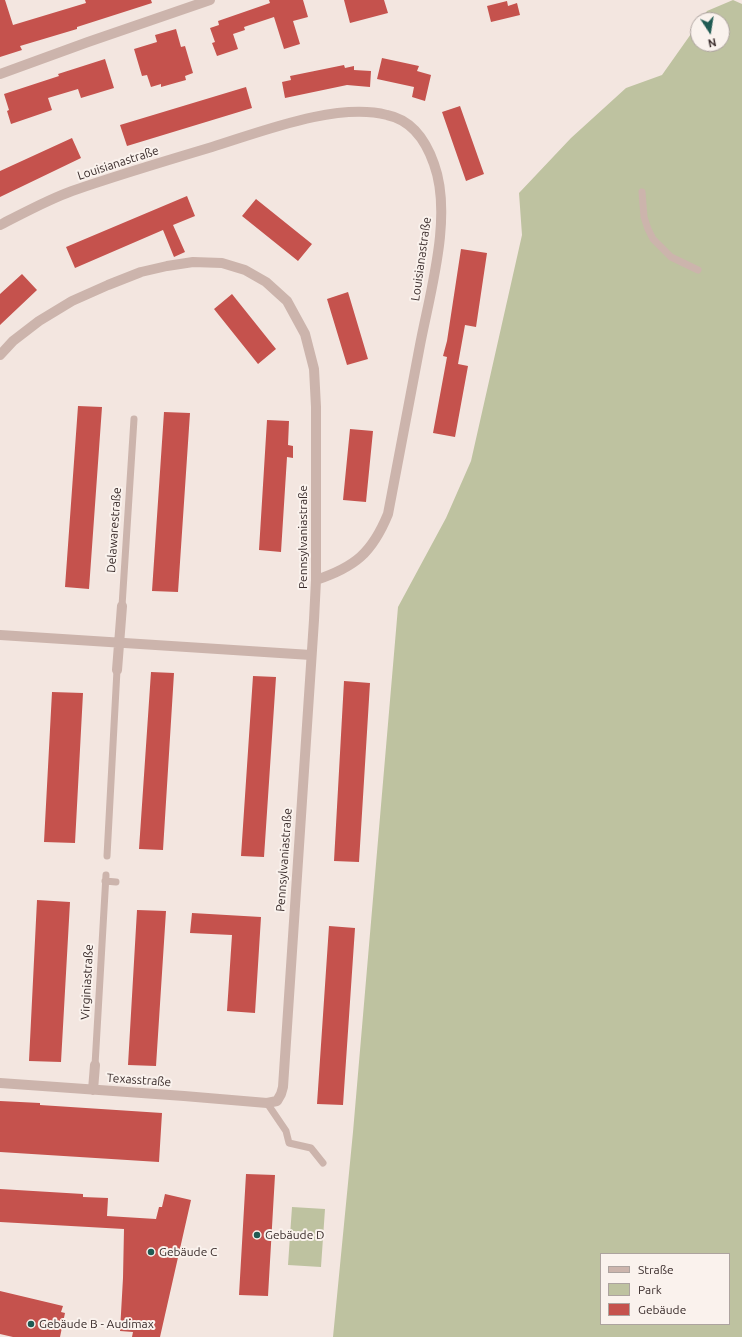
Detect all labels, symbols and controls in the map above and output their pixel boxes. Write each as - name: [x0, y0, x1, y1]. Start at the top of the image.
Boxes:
- north arrow: [690, 12, 730, 52]
- text: N: [707, 36, 718, 49]
- street label: Louisianastraße: [75, 143, 161, 183]
- street label: Louisianastraße: [408, 216, 434, 302]
- street label: Pennsylvaniastraße: [296, 485, 310, 589]
- street label: Delawarestraße: [104, 487, 124, 573]
- street label: Pennsylvaniastraße: [273, 808, 295, 912]
- street label: Virginiastraße: [78, 944, 96, 1020]
- street label: Texasstraße: [106, 1071, 172, 1089]
- place label: Gebäude D: [265, 1228, 324, 1242]
- marker: Gebäude D: [252, 1230, 262, 1240]
- place label: Gebäude C: [159, 1245, 217, 1259]
- marker: Gebäude C: [146, 1247, 156, 1257]
- legend: [600, 1253, 730, 1325]
- text: Straße: [638, 1263, 674, 1276]
- text: Park: [638, 1283, 662, 1296]
- text: Gebäude: [638, 1303, 686, 1316]
- place label: Gebäude B - Audimax: [39, 1317, 154, 1331]
- marker: Gebäude B - Audimax: [26, 1319, 36, 1329]

